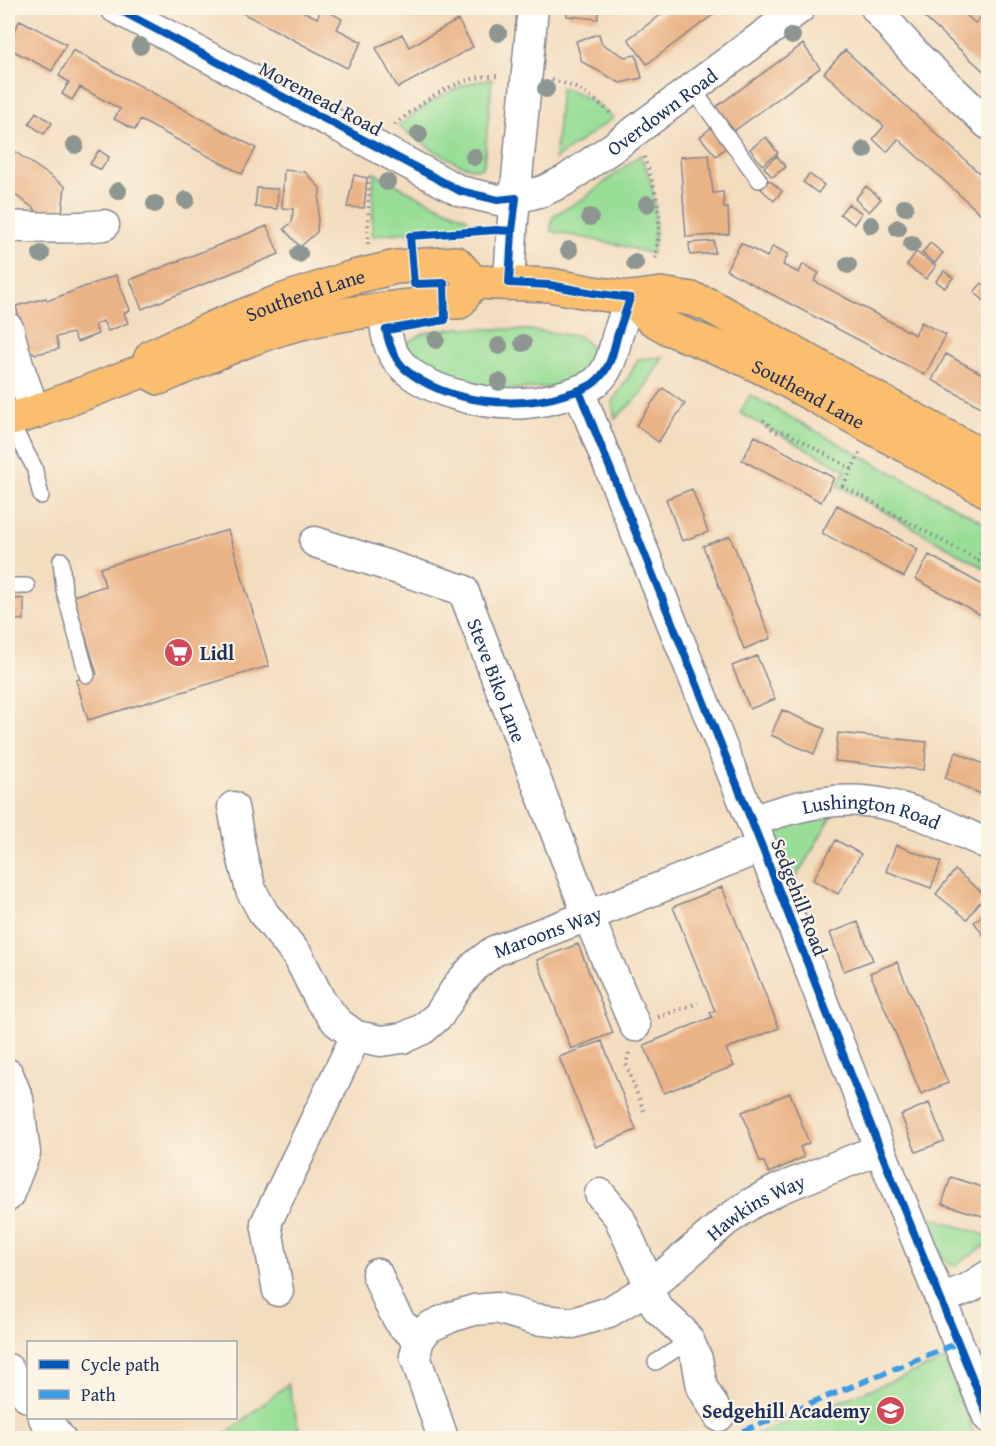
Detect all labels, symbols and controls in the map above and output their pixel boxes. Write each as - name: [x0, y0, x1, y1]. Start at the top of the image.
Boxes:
- street label: Moremead Road: [254, 53, 388, 143]
- street label: Overdown Road: [601, 60, 723, 162]
- street label: Southend Lane: [241, 260, 368, 328]
- street label: Southend Lane: [747, 351, 871, 435]
- street label: Steve Biko Lane: [461, 614, 534, 746]
- supermarket icon: Lidl: [163, 636, 195, 668]
- place label: Lidl: [200, 638, 234, 667]
- street label: Lushington Road: [799, 786, 946, 836]
- street label: Sedgehill Road: [764, 834, 836, 960]
- street label: Maroons Way: [489, 898, 606, 965]
- street label: Hawkins Way: [699, 1166, 809, 1247]
- legend: [27, 1341, 237, 1419]
- text: Cycle path: [81, 1351, 160, 1378]
- text: Path: [81, 1381, 116, 1408]
- school or university icon: Sedgehill Academy: [875, 1394, 907, 1426]
- place label: Sedgehill Academy: [702, 1396, 871, 1425]

